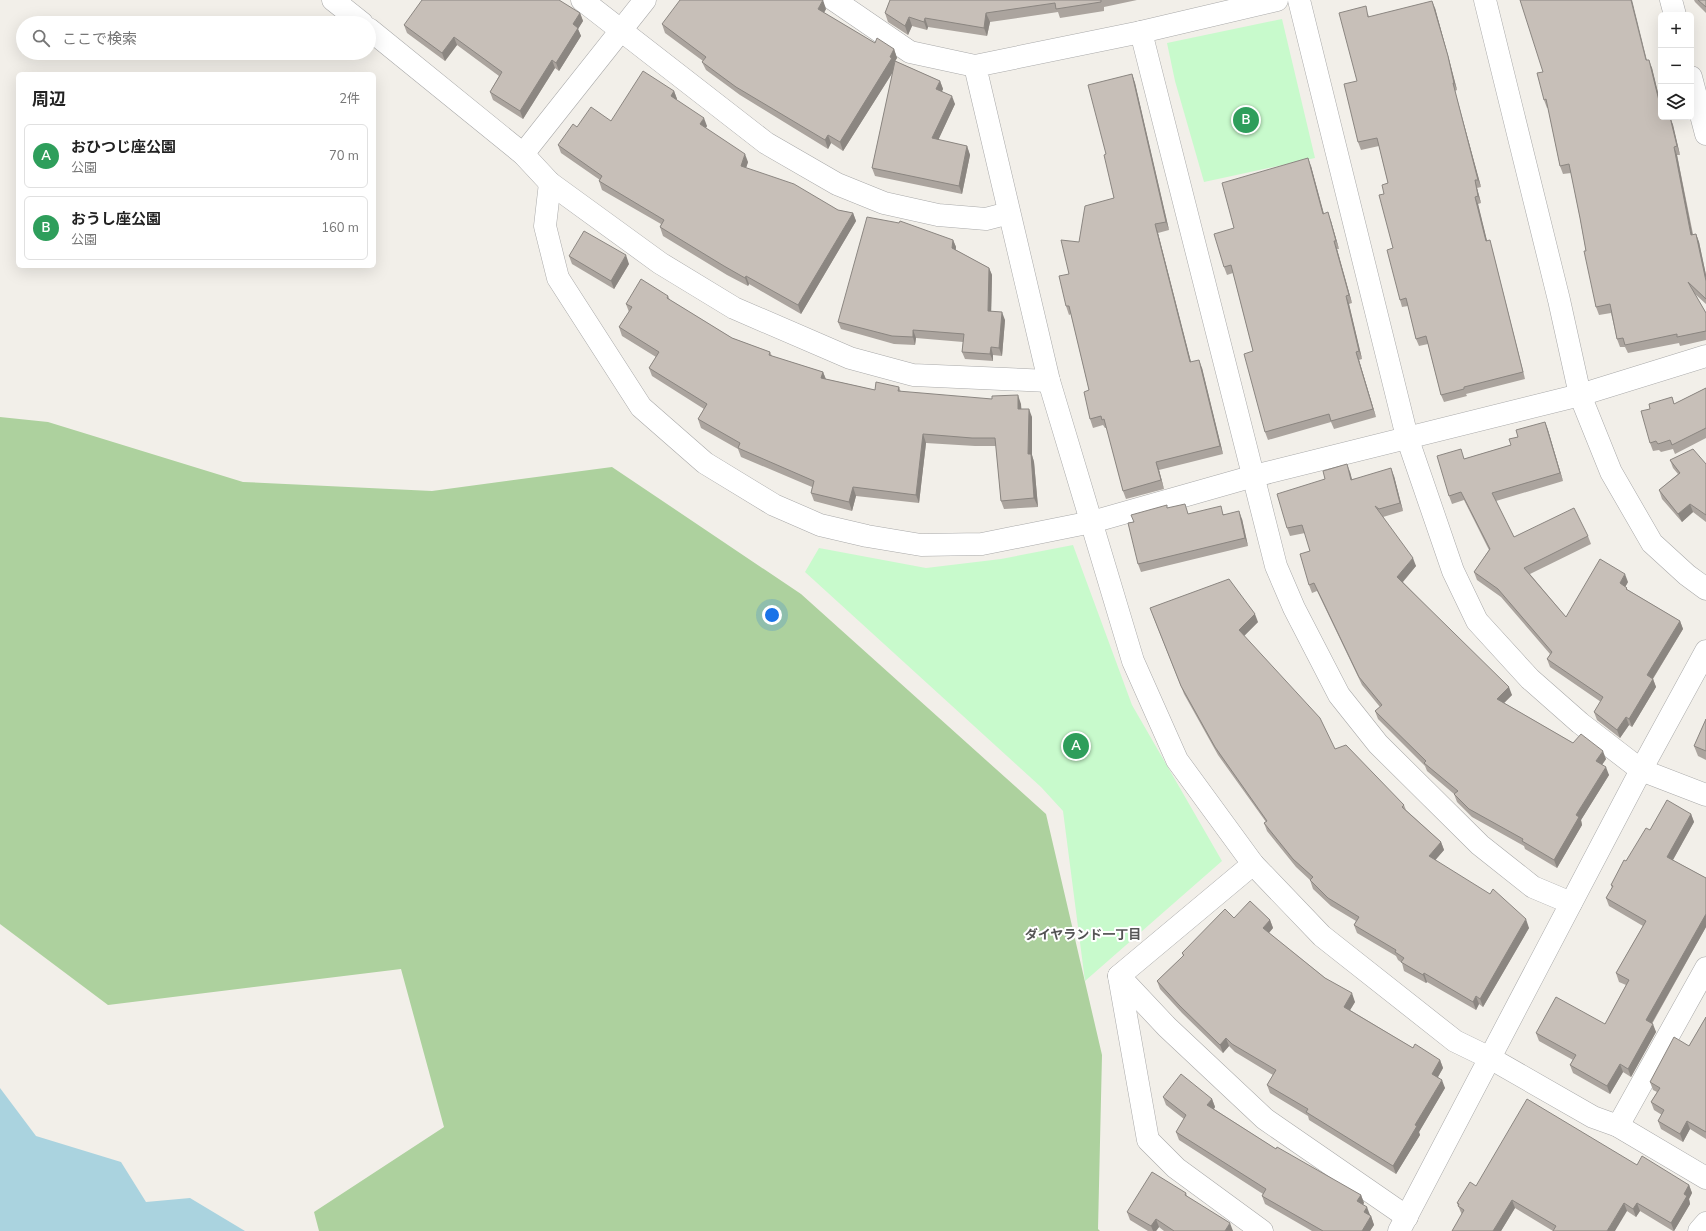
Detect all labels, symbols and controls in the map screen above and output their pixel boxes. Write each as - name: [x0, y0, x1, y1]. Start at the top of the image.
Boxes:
- map controls: [1658, 12, 1694, 120]
- button: +: [1658, 12, 1694, 48]
- search box: [16, 16, 376, 60]
- icon: search: [30, 27, 52, 49]
- text: ここで検索: [62, 29, 137, 49]
- button: −: [1658, 48, 1694, 84]
- button: layers: [1658, 84, 1694, 120]
- text: 周辺: [32, 88, 66, 111]
- text: 2件: [339, 90, 360, 108]
- pin: B: [1233, 105, 1259, 135]
- text: おひつじ座公園: [71, 137, 176, 157]
- text: A: [41, 147, 51, 165]
- text: 70 m: [329, 147, 359, 165]
- text: 公園: [71, 159, 97, 177]
- text: おうし座公園: [71, 209, 161, 229]
- text: B: [42, 219, 50, 237]
- text: 160 m: [321, 219, 359, 237]
- text: 公園: [71, 231, 97, 249]
- your location: [762, 605, 782, 625]
- pin: A: [1063, 731, 1089, 761]
- district label: ダイヤランド一丁目: [1025, 926, 1141, 944]

